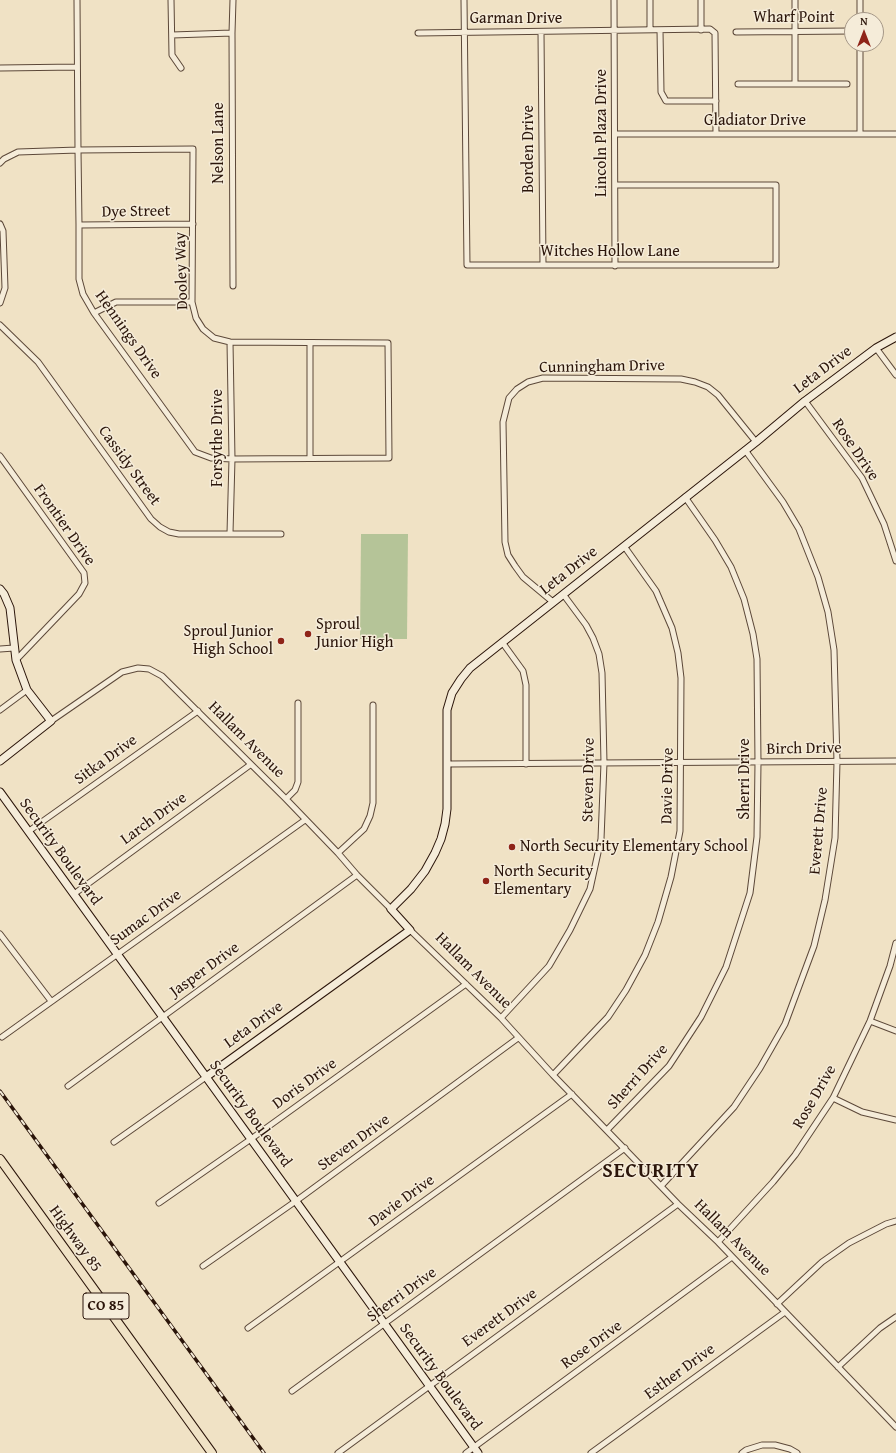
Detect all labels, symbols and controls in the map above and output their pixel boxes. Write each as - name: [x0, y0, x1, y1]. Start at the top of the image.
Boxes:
- street label: Wharf Point: [753, 8, 835, 28]
- street label: Garman Drive: [470, 9, 562, 29]
- north arrow: [844, 12, 884, 52]
- text: N: [860, 13, 868, 29]
- street label: Lincoln Plaza Drive: [592, 69, 612, 197]
- street label: Nelson Lane: [209, 102, 229, 184]
- street label: Borden Drive: [519, 105, 539, 193]
- street label: Gladiator Drive: [704, 111, 806, 131]
- street label: Dye Street: [101, 202, 171, 222]
- street label: Dooley Way: [171, 232, 193, 310]
- street label: Witches Hollow Lane: [540, 242, 680, 262]
- street label: Hennings Drive: [91, 287, 165, 383]
- street label: Leta Drive: [790, 342, 856, 398]
- street label: Cunningham Drive: [539, 356, 665, 378]
- street label: Forsythe Drive: [208, 389, 228, 487]
- street label: Rose Drive: [827, 415, 883, 485]
- street label: Cassidy Street: [94, 422, 164, 510]
- street label: Frontier Drive: [29, 481, 99, 569]
- street label: Leta Drive: [536, 543, 602, 599]
- place label: Sproul Junior High: [316, 615, 394, 653]
- place label: Sproul Junior High School: [183, 622, 273, 660]
- marker: Sproul Junior High: [303, 629, 313, 639]
- marker: Sproul Junior High School: [276, 636, 286, 646]
- street label: Hallam Avenue: [204, 698, 288, 782]
- street label: Sitka Drive: [71, 731, 141, 789]
- street label: Steven Drive: [579, 738, 599, 822]
- street label: Sherri Drive: [735, 738, 755, 820]
- street label: Birch Drive: [766, 739, 842, 759]
- street label: Davie Drive: [658, 748, 678, 824]
- street label: Everett Drive: [806, 786, 832, 876]
- street label: Larch Drive: [117, 789, 191, 849]
- street label: Security Boulevard: [15, 795, 105, 909]
- place label: North Security Elementary School: [520, 837, 748, 857]
- marker: North Security Elementary School: [507, 842, 517, 852]
- place label: North Security Elementary: [494, 862, 593, 900]
- marker: North Security Elementary: [481, 876, 491, 886]
- street label: Sumac Drive: [107, 886, 185, 950]
- street label: Hallam Avenue: [431, 929, 515, 1013]
- street label: Jasper Drive: [167, 938, 243, 1002]
- street label: Leta Drive: [221, 997, 287, 1053]
- street label: Sherri Drive: [604, 1040, 672, 1114]
- street label: Doris Drive: [269, 1054, 341, 1114]
- street label: Security Boulevard: [205, 1057, 295, 1171]
- street label: Rose Drive: [789, 1062, 841, 1132]
- street label: Steven Drive: [314, 1110, 394, 1176]
- district label: SECURITY: [602, 1160, 700, 1184]
- street label: Davie Drive: [365, 1171, 439, 1231]
- street label: Hallam Avenue: [690, 1196, 774, 1280]
- street label: Highway 85: [44, 1202, 106, 1276]
- street label: Sherri Drive: [363, 1263, 441, 1327]
- street label: Everett Drive: [459, 1284, 541, 1352]
- road number: CO 85: [83, 1293, 129, 1319]
- street label: Rose Drive: [558, 1316, 626, 1374]
- street label: Security Boulevard: [395, 1320, 485, 1434]
- street label: Esther Drive: [641, 1340, 719, 1404]

